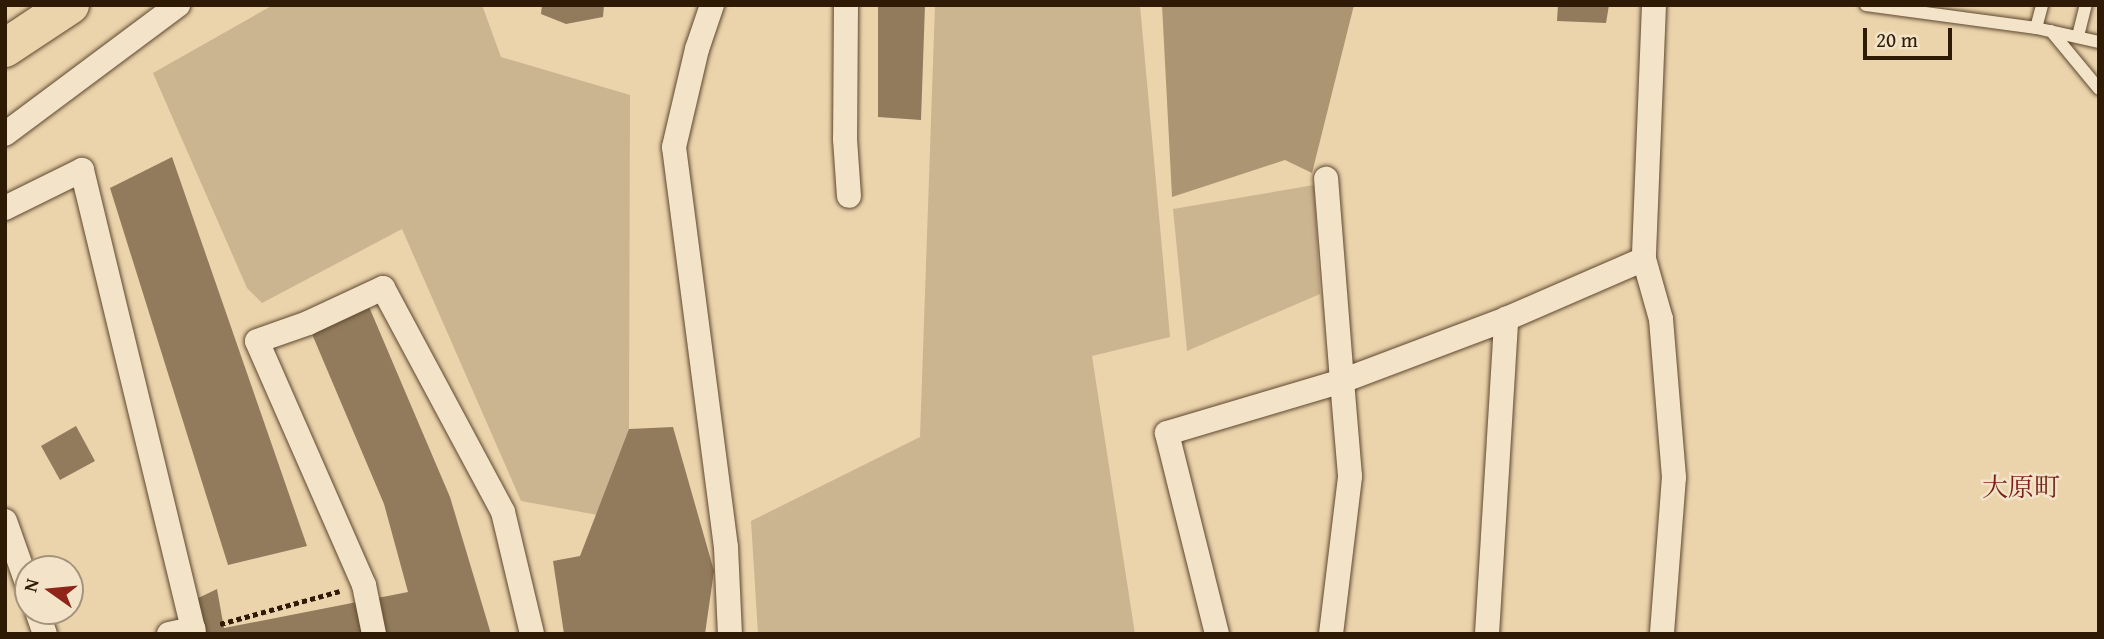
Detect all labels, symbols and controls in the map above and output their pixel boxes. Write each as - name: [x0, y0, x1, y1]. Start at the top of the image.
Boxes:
- scale bar: [1866, 14, 1955, 58]
- text: 20 m: [1876, 24, 1918, 55]
- district label: 大原町: [1982, 471, 2060, 503]
- north arrow: [14, 555, 84, 625]
- text: N: [15, 575, 46, 595]

